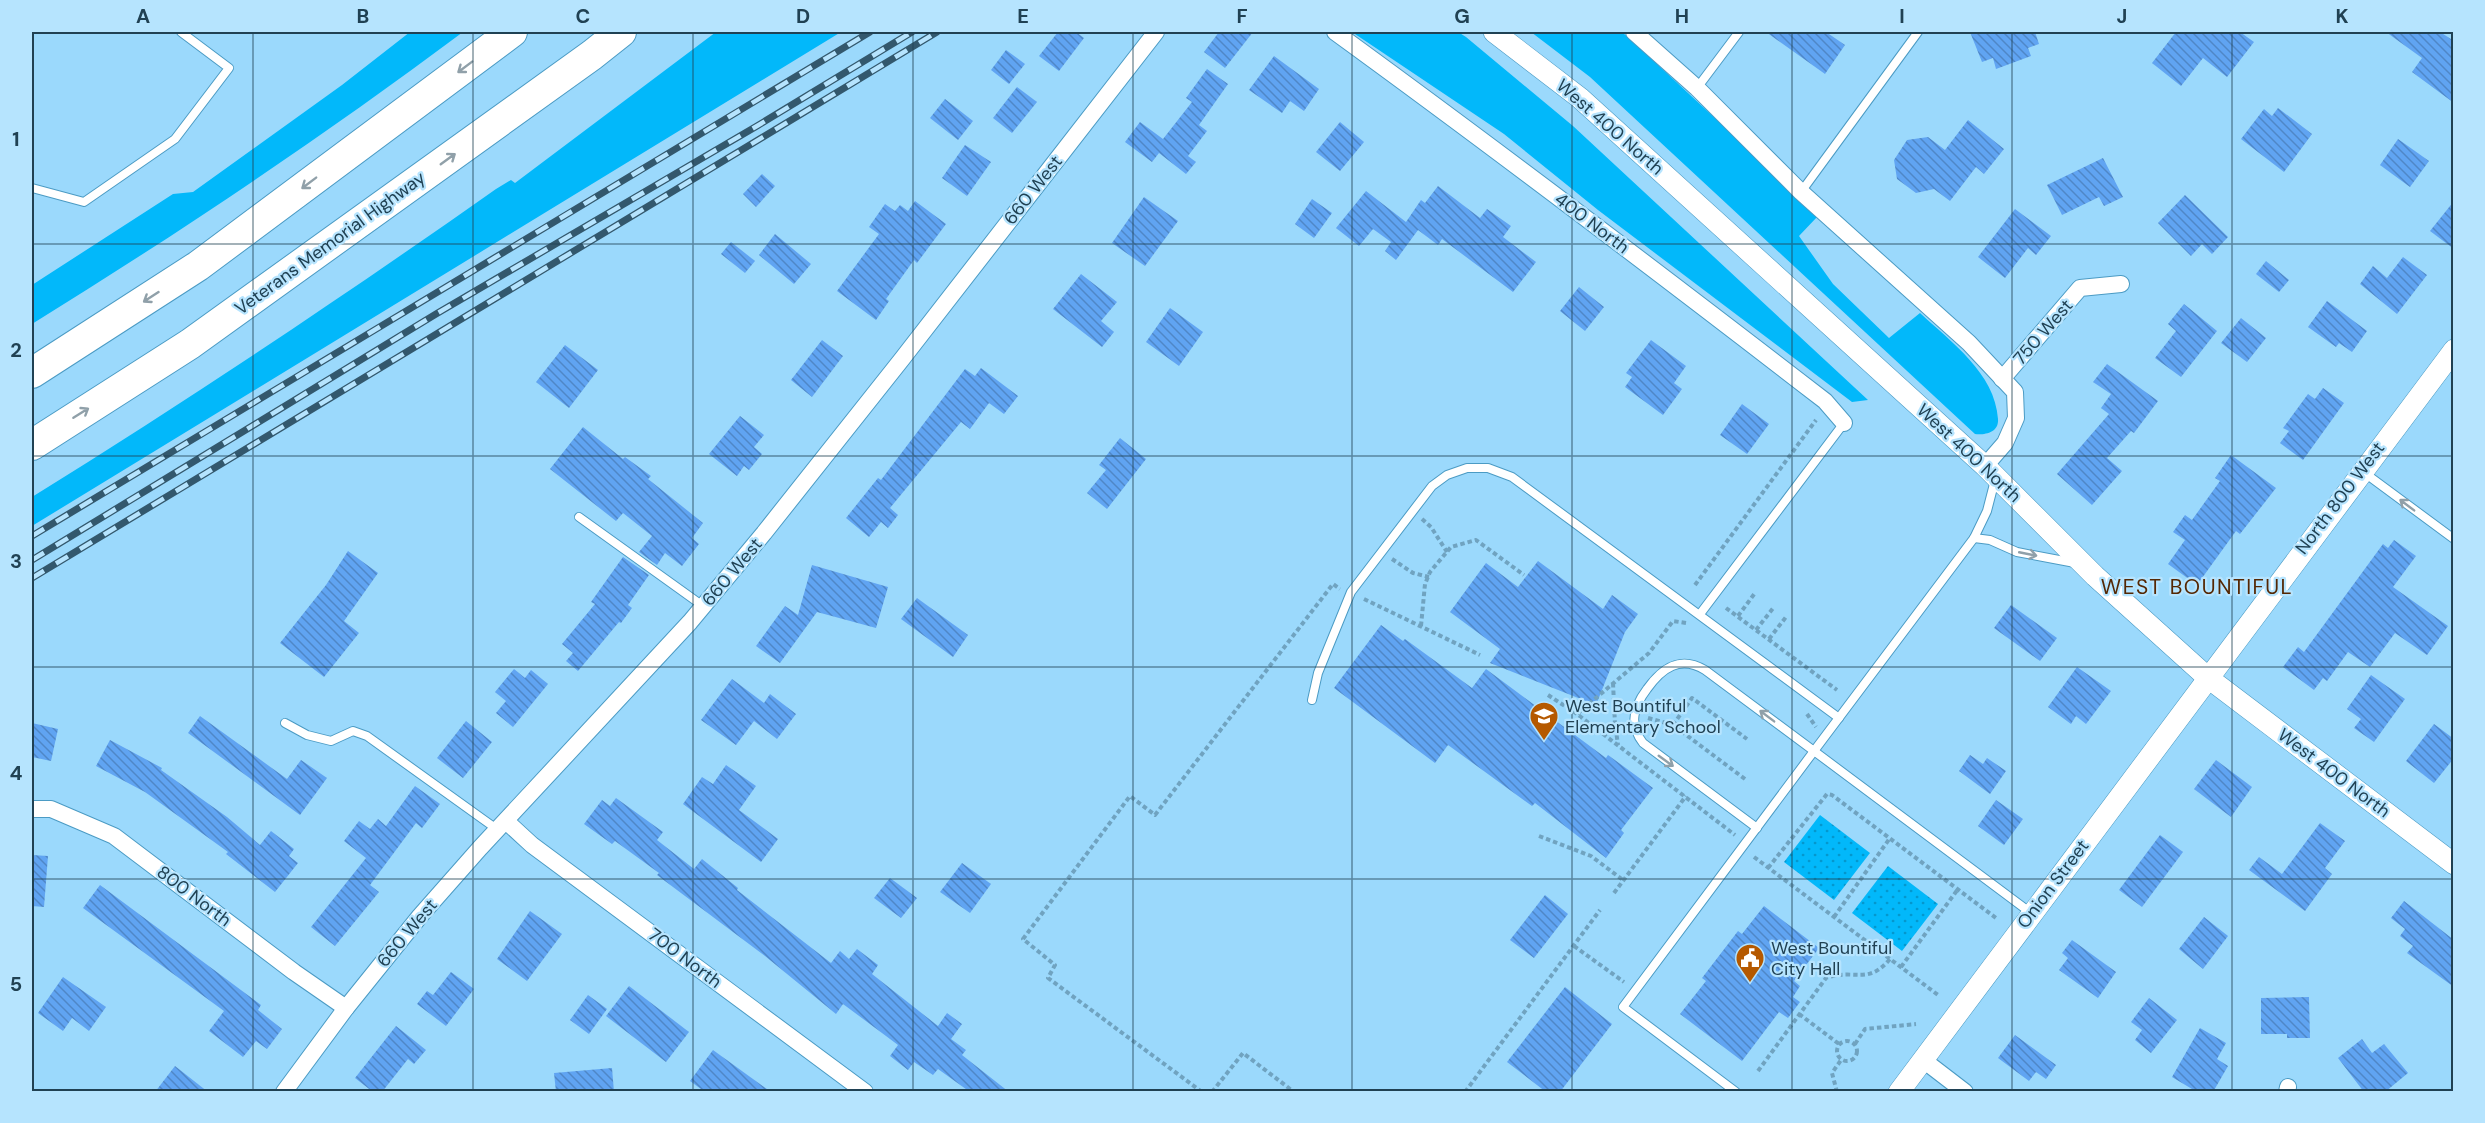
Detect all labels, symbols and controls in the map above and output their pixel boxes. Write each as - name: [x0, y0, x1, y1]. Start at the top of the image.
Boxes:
- text: A: [136, 3, 150, 29]
- text: B: [357, 3, 369, 29]
- text: C: [576, 3, 590, 29]
- text: D: [796, 3, 810, 29]
- text: E: [1017, 3, 1029, 29]
- text: F: [1236, 3, 1248, 29]
- text: G: [1454, 3, 1470, 29]
- text: H: [1675, 3, 1689, 29]
- text: I: [1899, 3, 1905, 29]
- text: J: [2117, 3, 2127, 29]
- text: K: [2335, 3, 2349, 29]
- one-way arrow: [458, 60, 474, 73]
- street label: West 400 North: [1551, 74, 1669, 180]
- text: 1: [12, 126, 20, 152]
- street label: 660 West: [998, 150, 1068, 230]
- one-way arrow: [439, 152, 455, 165]
- street label: Veterans Memorial Highway: [230, 166, 430, 320]
- one-way arrow: [302, 177, 318, 190]
- street label: 400 North: [1550, 187, 1634, 259]
- one-way arrow: [142, 290, 159, 303]
- street label: 750 West: [2008, 294, 2078, 370]
- text: 2: [10, 337, 22, 363]
- street label: West 400 North: [1912, 398, 2026, 508]
- one-way arrow: [72, 407, 89, 419]
- street label: North 800 West: [2290, 437, 2390, 559]
- one-way arrow: [2400, 499, 2416, 511]
- street label: 660 West: [696, 533, 768, 611]
- text: 3: [10, 548, 22, 574]
- one-way arrow: [2018, 549, 2037, 560]
- district label: WEST BOUNTIFUL: [2101, 573, 2293, 601]
- place label: West Bountiful Elementary School: [1565, 694, 1721, 739]
- school or university icon: West Bountiful Elementary School: [1528, 700, 1560, 742]
- one-way arrow: [1760, 710, 1776, 723]
- street label: West 400 North: [2273, 723, 2395, 823]
- one-way arrow: [1657, 754, 1673, 767]
- text: 4: [10, 760, 23, 786]
- street label: Onion Street: [2012, 835, 2094, 933]
- street label: 800 North: [152, 860, 236, 932]
- street label: 660 West: [371, 894, 443, 972]
- street label: 700 North: [643, 923, 727, 993]
- place label: West Bountiful City Hall: [1771, 936, 1892, 981]
- public building icon: West Bountiful City Hall: [1734, 942, 1766, 984]
- text: 5: [10, 971, 22, 997]

